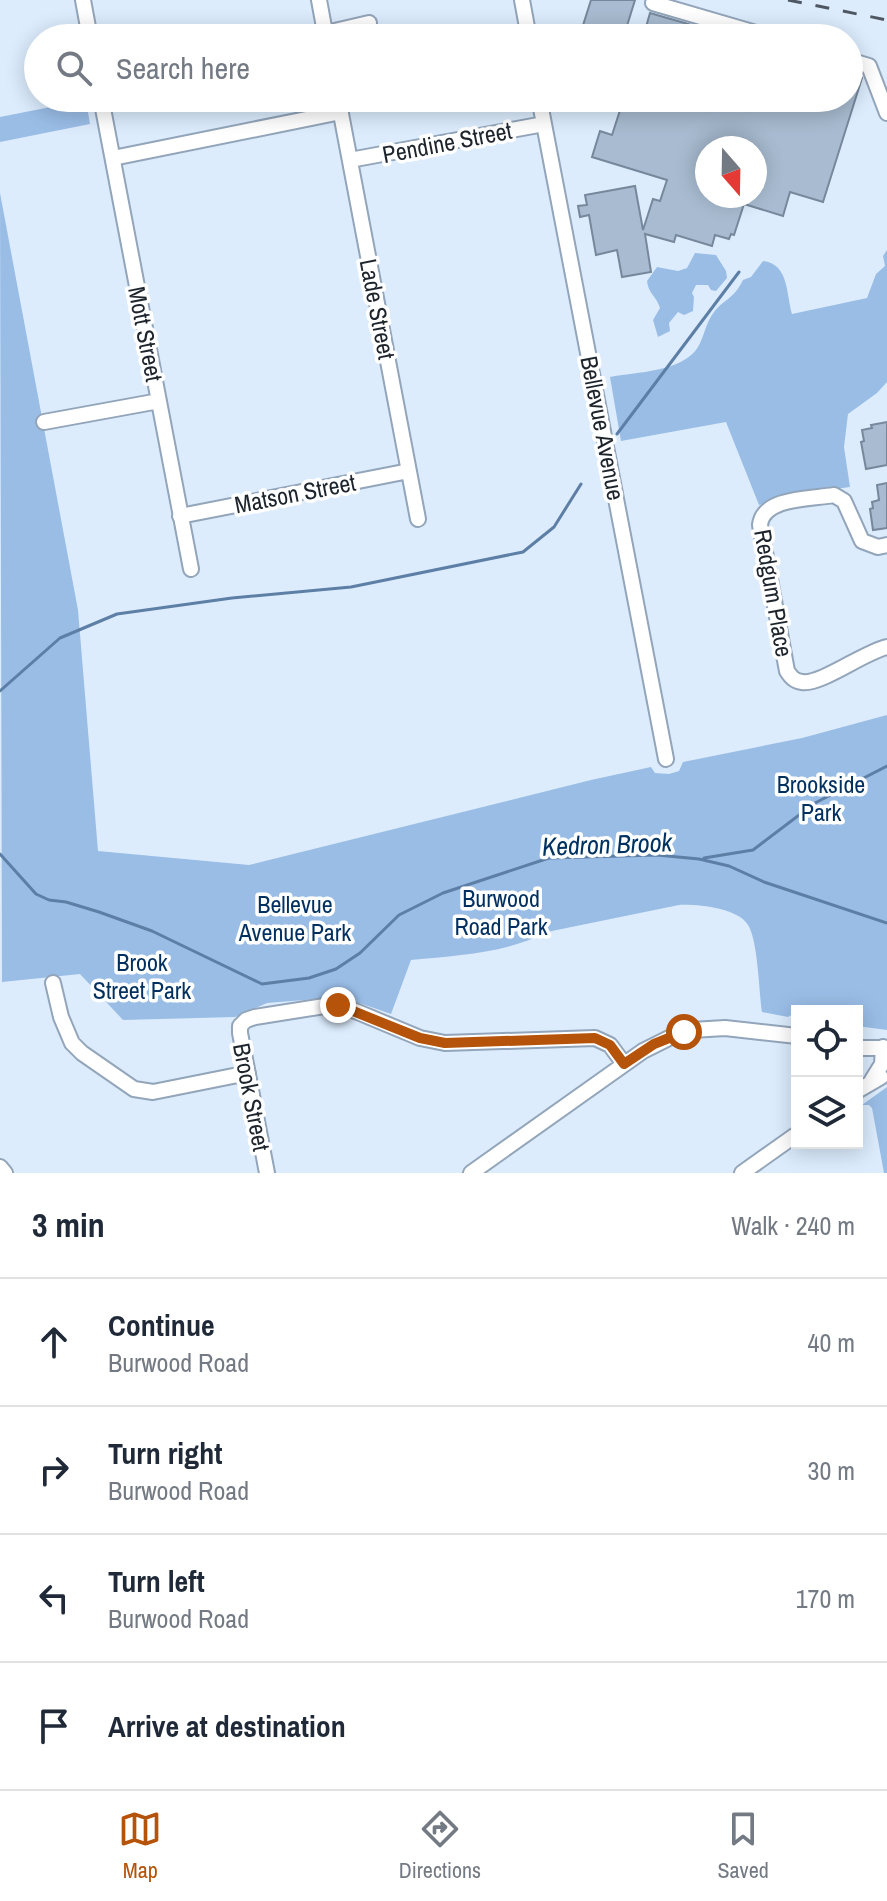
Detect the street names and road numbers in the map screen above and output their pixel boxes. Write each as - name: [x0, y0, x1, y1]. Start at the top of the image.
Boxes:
- street label: Pendine Street: [379, 114, 515, 170]
- street label: Lade Street: [353, 256, 404, 363]
- street label: Mott Street: [121, 284, 171, 385]
- street label: Bellevue Avenue: [573, 353, 633, 503]
- street label: Matson Street: [232, 466, 359, 520]
- street label: Redgum Place: [747, 527, 801, 659]
- street label: Brook Street: [226, 1040, 278, 1154]

